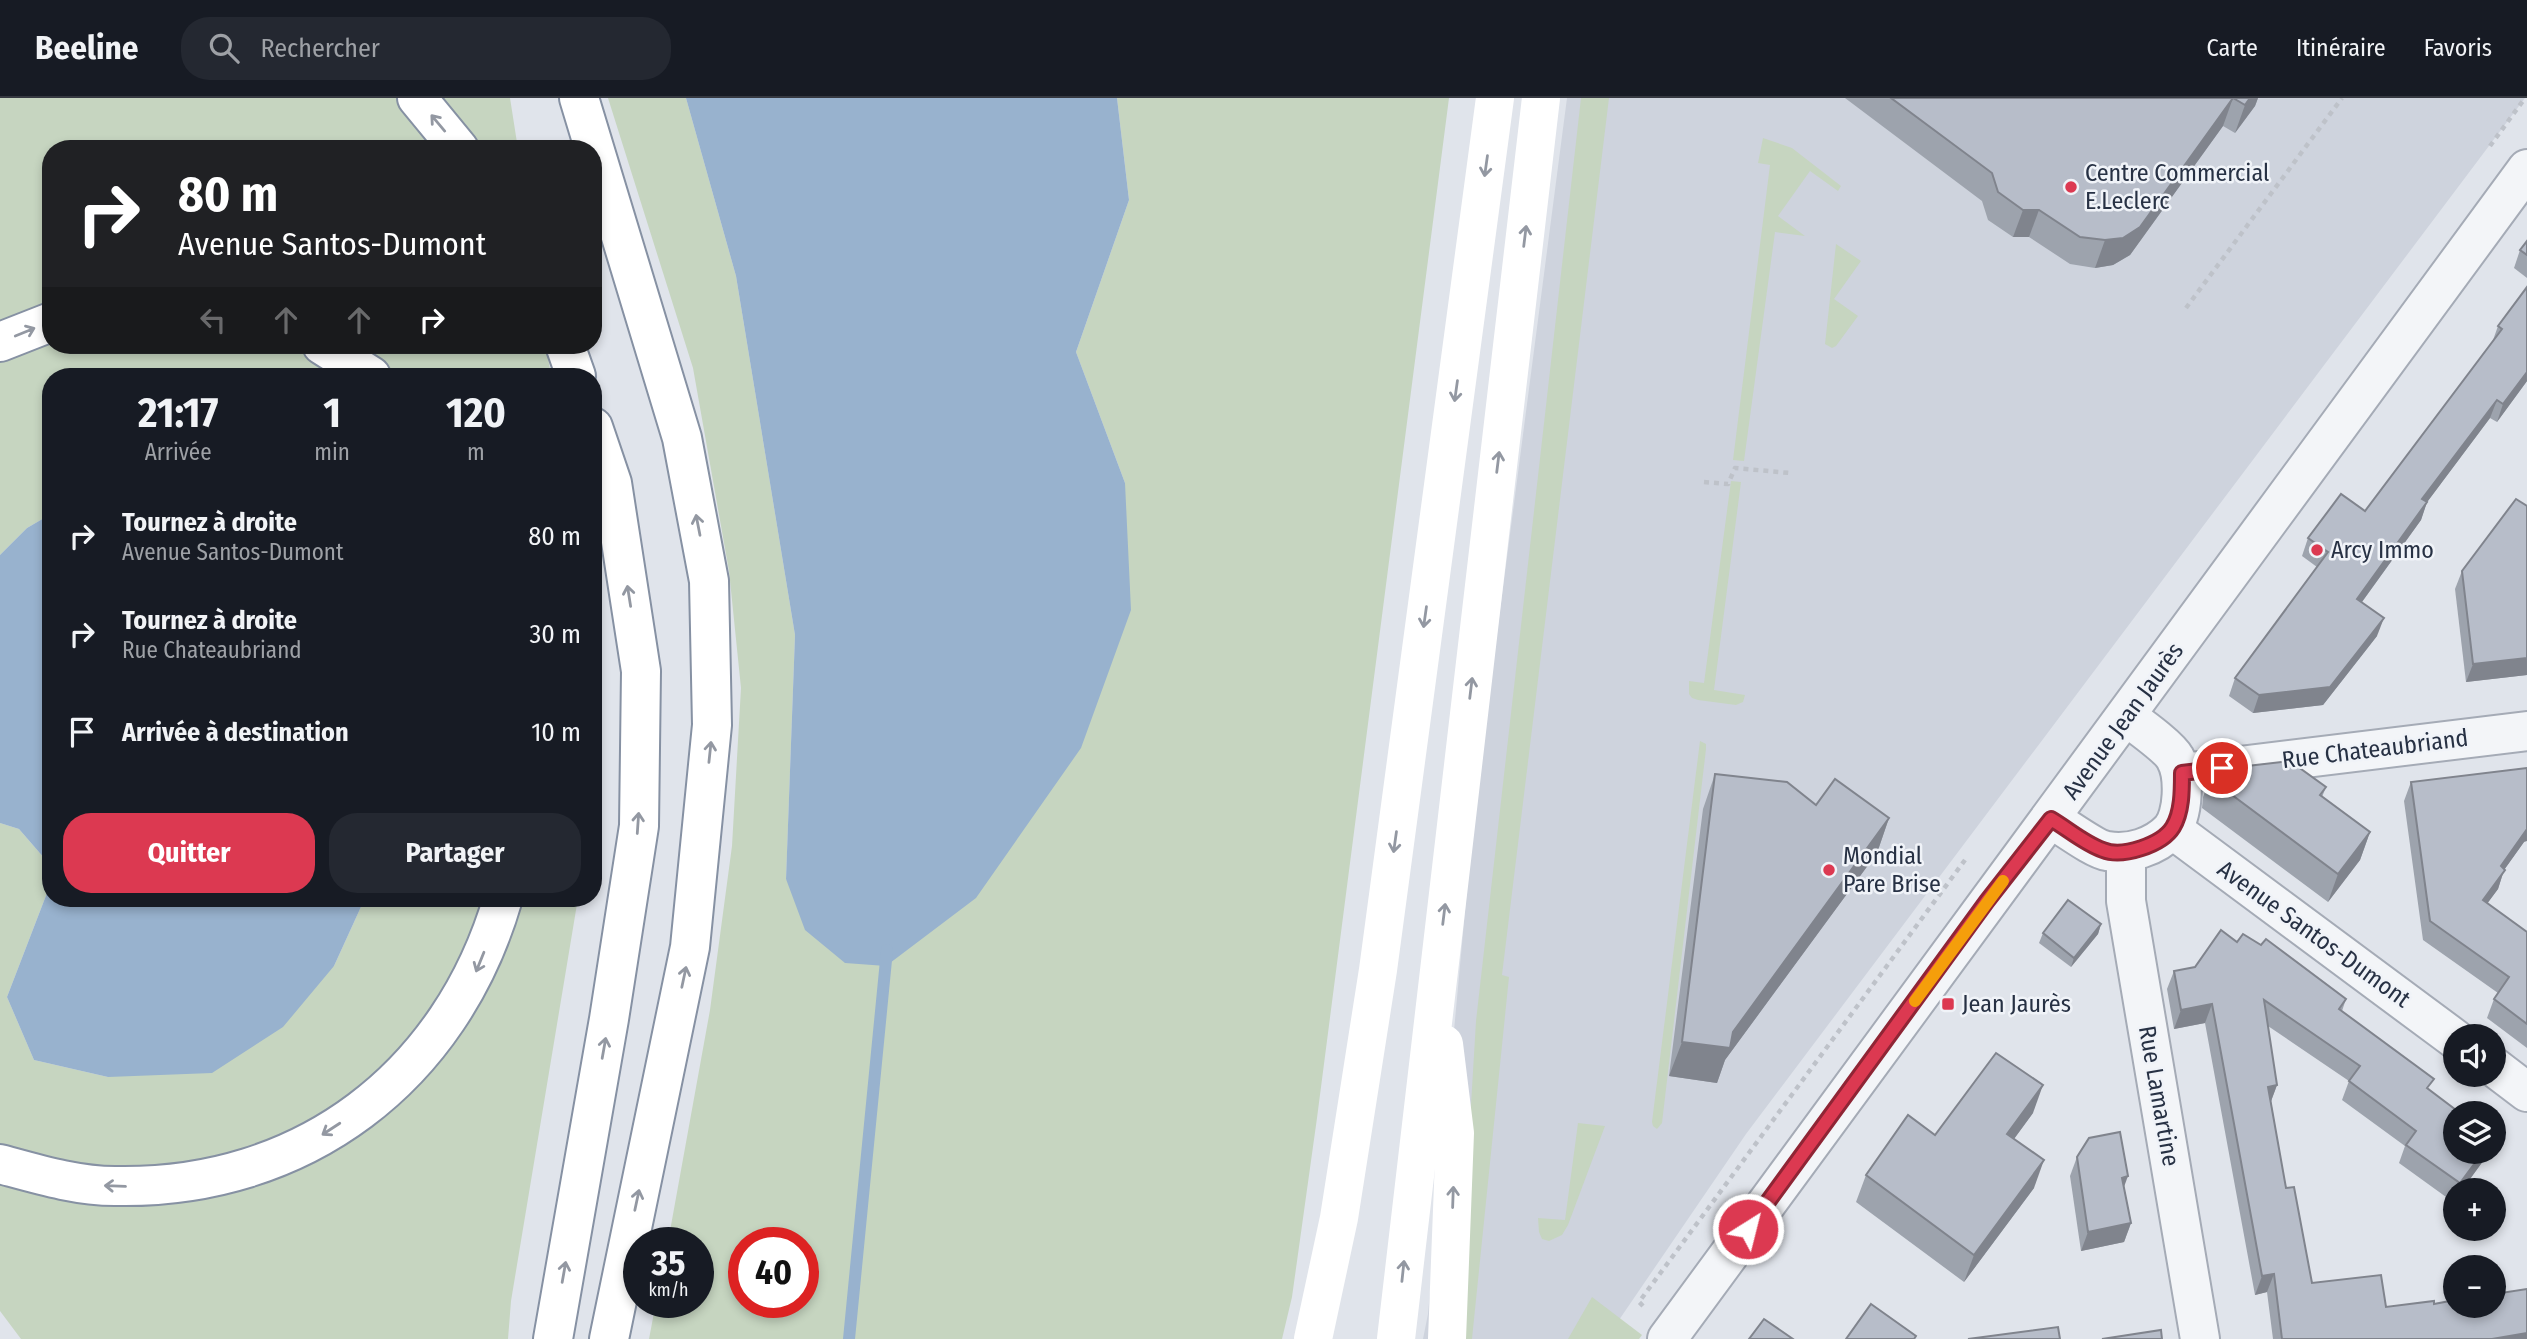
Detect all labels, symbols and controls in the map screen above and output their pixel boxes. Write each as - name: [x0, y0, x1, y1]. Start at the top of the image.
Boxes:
- search box: [181, 17, 671, 80]
- text: Beeline: [35, 28, 139, 68]
- icon: search: [205, 29, 243, 67]
- text: Rechercher: [261, 33, 380, 64]
- text: Carte: [2207, 34, 2258, 62]
- text: Itinéraire: [2296, 34, 2386, 62]
- text: Favoris: [2424, 34, 2492, 62]
- one-way arrow: [430, 115, 446, 133]
- one-way arrow: [1479, 154, 1492, 177]
- place label: Centre Commercial E.Leclerc: [2085, 159, 2269, 215]
- text: 80 m: [178, 165, 278, 224]
- icon: right: [63, 168, 154, 259]
- marker: Centre Commercial E.Leclerc: [2063, 179, 2079, 195]
- text: Avenue Santos-Dumont: [178, 225, 486, 263]
- one-way arrow: [1518, 225, 1531, 248]
- icon: left: [194, 301, 232, 339]
- icon: ahead: [267, 301, 305, 339]
- icon: ahead: [340, 301, 378, 339]
- icon: right: [413, 301, 451, 339]
- one-way arrow: [14, 324, 35, 337]
- one-way arrow: [1449, 379, 1462, 402]
- text: 21:17: [138, 388, 218, 438]
- text: 1: [323, 388, 341, 438]
- text: 120: [446, 388, 506, 438]
- text: Arrivée: [145, 438, 212, 466]
- text: min: [314, 438, 350, 466]
- text: m: [467, 438, 485, 466]
- one-way arrow: [1491, 451, 1504, 474]
- text: Tournez à droite: [122, 507, 297, 538]
- one-way arrow: [691, 514, 705, 537]
- icon: right: [63, 517, 101, 555]
- text: 80 m: [528, 521, 581, 552]
- place label: Arcy Immo: [2331, 536, 2434, 564]
- text: Avenue Santos-Dumont: [122, 538, 344, 566]
- marker: Arcy Immo: [2309, 542, 2325, 558]
- one-way arrow: [623, 585, 636, 608]
- text: Tournez à droite: [122, 605, 297, 636]
- one-way arrow: [1419, 605, 1432, 627]
- icon: right: [63, 615, 101, 653]
- text: 30 m: [530, 619, 581, 650]
- text: Rue Chateaubriand: [122, 636, 302, 664]
- street label: Avenue Jean Jaurès: [2057, 637, 2189, 805]
- one-way arrow: [1465, 677, 1478, 700]
- icon: arrive: [63, 713, 101, 751]
- text: Arrivée à destination: [122, 717, 349, 748]
- text: 10 m: [531, 717, 581, 748]
- street label: Rue Chateaubriand: [2280, 724, 2470, 774]
- pin: [2192, 738, 2252, 798]
- one-way arrow: [703, 741, 716, 763]
- icon: arrive: [2203, 749, 2241, 787]
- one-way arrow: [632, 812, 645, 835]
- button: Quitter: [63, 813, 315, 893]
- button: Partager: [329, 813, 581, 893]
- one-way arrow: [1389, 830, 1402, 853]
- place label: Mondial Pare Brise: [1843, 842, 1941, 898]
- street label: Avenue Santos-Dumont: [2212, 855, 2416, 1013]
- marker: Mondial Pare Brise: [1821, 862, 1837, 878]
- one-way arrow: [1438, 903, 1451, 926]
- one-way arrow: [472, 951, 485, 972]
- one-way arrow: [677, 966, 691, 989]
- place label: Jean Jaurès: [1962, 990, 2071, 1018]
- marker: Jean Jaurès: [1940, 996, 1956, 1012]
- street label: Rue Lamartine: [2133, 1023, 2185, 1169]
- map controls: [2443, 1024, 2506, 1318]
- button: sound: [2443, 1024, 2506, 1087]
- one-way arrow: [598, 1037, 611, 1060]
- button: layers: [2443, 1101, 2506, 1164]
- one-way arrow: [322, 1123, 342, 1137]
- button: +: [2443, 1178, 2506, 1241]
- one-way arrow: [104, 1179, 127, 1192]
- one-way arrow: [1446, 1186, 1459, 1209]
- one-way arrow: [631, 1189, 645, 1212]
- position arrow: [1711, 1192, 1785, 1266]
- speed limit sign: 40: [728, 1227, 819, 1318]
- text: 35: [652, 1242, 685, 1284]
- button: −: [2443, 1255, 2506, 1318]
- one-way arrow: [1397, 1260, 1410, 1283]
- one-way arrow: [558, 1261, 571, 1283]
- text: km/h: [648, 1279, 689, 1301]

